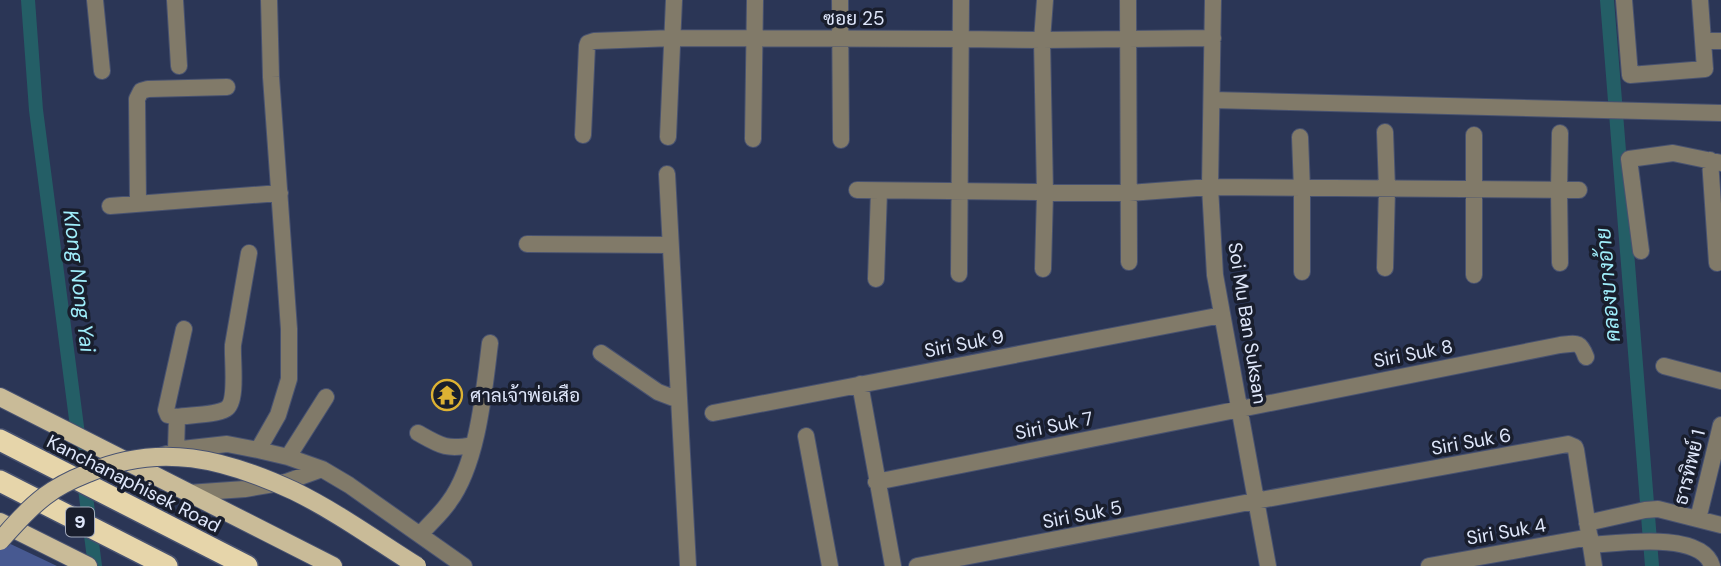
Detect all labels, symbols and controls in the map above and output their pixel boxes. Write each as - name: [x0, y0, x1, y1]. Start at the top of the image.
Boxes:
- street label: ซอย 25: [823, 6, 885, 31]
- water label: Klong Nong Yai: [56, 208, 102, 355]
- water label: คลองบางอ้าย: [1589, 227, 1627, 343]
- street label: Soi Mu Ban Suksan: [1222, 240, 1273, 406]
- street label: Siri Suk 9: [922, 324, 1006, 363]
- street label: Siri Suk 8: [1371, 334, 1455, 373]
- temple icon: ศาลเจ้าพ่อเสือ: [430, 378, 464, 412]
- place label: ศาลเจ้าพ่อเสือ: [470, 383, 580, 408]
- street label: Siri Suk 7: [1013, 406, 1095, 445]
- street label: Siri Suk 6: [1429, 422, 1513, 461]
- street label: ธารทิพย์ 1: [1668, 427, 1711, 507]
- street label: Kanchanaphisek Road: [43, 429, 225, 538]
- street label: Siri Suk 5: [1040, 495, 1124, 534]
- road number: 9: [66, 508, 94, 536]
- street label: Siri Suk 4: [1464, 512, 1548, 551]

